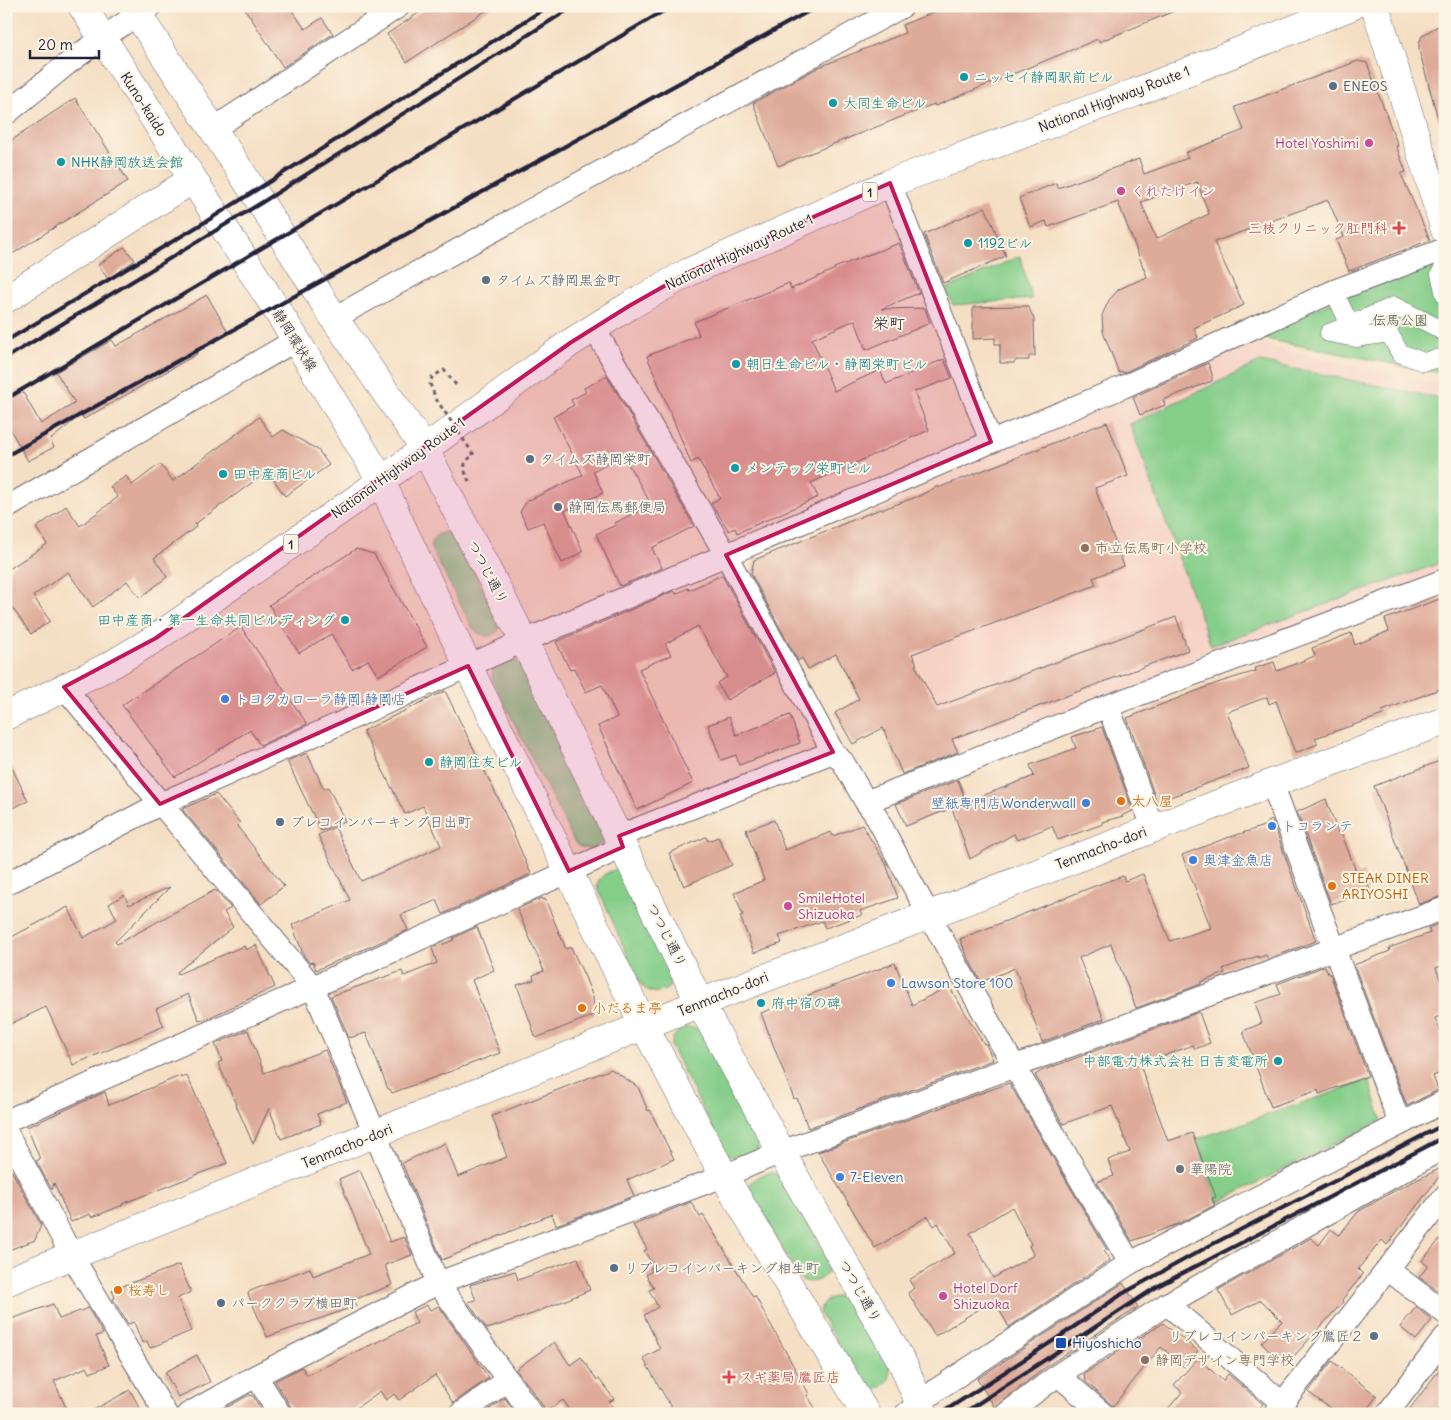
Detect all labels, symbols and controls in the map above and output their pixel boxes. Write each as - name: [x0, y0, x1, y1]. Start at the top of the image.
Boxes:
- scale bar: [30, 28, 99, 60]
- text: 20 m: [38, 35, 73, 54]
- street label: National Highway Route 1: [1036, 62, 1192, 136]
- place label: ニッセイ静岡駅前ビル: [974, 68, 1114, 86]
- street label: Kuno-kaido: [117, 69, 171, 140]
- marker: ニッセイ静岡駅前ビル: [958, 71, 970, 83]
- place label: ENEOS: [1343, 77, 1388, 95]
- marker: ENEOS: [1327, 80, 1339, 92]
- place label: 大同生命ビル: [843, 94, 927, 112]
- marker: 大同生命ビル: [827, 97, 839, 109]
- place label: Hotel Yoshimi: [1275, 134, 1359, 152]
- marker: Hotel Yoshimi: [1363, 137, 1375, 149]
- place label: NHK静岡放送会館: [71, 153, 183, 171]
- marker: NHK静岡放送会館: [55, 156, 67, 168]
- road number: 1: [862, 182, 878, 202]
- place label: くれたけイン: [1131, 182, 1215, 200]
- marker: くれたけイン: [1115, 185, 1127, 197]
- street label: National Highway Route 1: [662, 210, 816, 294]
- place label: 三枝クリニック肛門科: [1248, 219, 1388, 237]
- marker: 三枝クリニック肛門科: [1392, 221, 1406, 235]
- place label: 1192ビル: [978, 234, 1033, 252]
- marker: 1192ビル: [962, 237, 974, 249]
- place label: タイムズ静岡黒金町: [496, 271, 621, 289]
- marker: タイムズ静岡黒金町: [480, 274, 492, 286]
- street label: 静岡環状線: [269, 306, 321, 374]
- park label: 伝馬公園: [1372, 311, 1428, 329]
- district label: 栄町: [873, 313, 905, 333]
- place label: 朝日生命ビル・静岡栄町ビル: [746, 355, 927, 373]
- marker: 朝日生命ビル・静岡栄町ビル: [730, 358, 742, 370]
- street label: National Highway Route 1: [328, 413, 468, 523]
- place label: タイムズ静岡栄町: [540, 450, 651, 468]
- marker: タイムズ静岡栄町: [524, 453, 536, 465]
- place label: メンテック栄町ビル: [745, 459, 872, 477]
- marker: メンテック栄町ビル: [729, 462, 741, 474]
- place label: 田中産商ビル: [233, 465, 317, 483]
- marker: 田中産商ビル: [217, 468, 229, 480]
- place label: 静岡伝馬郵便局: [568, 498, 666, 516]
- marker: 静岡伝馬郵便局: [552, 501, 564, 513]
- road number: 1: [284, 534, 298, 554]
- street label: つつじ通り: [464, 537, 512, 607]
- place label: 市立伝馬町小学校: [1095, 539, 1207, 557]
- marker: 市立伝馬町小学校: [1079, 542, 1091, 554]
- place label: 田中産商・第一生命共同ビルディング: [97, 611, 335, 629]
- marker: 田中産商・第一生命共同ビルディング: [339, 614, 351, 626]
- place label: トヨタカローラ静岡 静岡店: [235, 690, 406, 708]
- marker: トヨタカローラ静岡 静岡店: [219, 693, 231, 705]
- place label: 静岡住友ビル: [439, 753, 523, 771]
- marker: 静岡住友ビル: [423, 756, 435, 768]
- place label: 太八屋: [1131, 792, 1173, 810]
- place label: 壁紙専門店Wonderwall: [931, 794, 1076, 812]
- marker: 太八屋: [1115, 795, 1127, 807]
- marker: 壁紙専門店Wonderwall: [1080, 797, 1092, 809]
- place label: ブレコインパーキング日出町: [290, 813, 471, 831]
- marker: ブレコインパーキング日出町: [274, 816, 286, 828]
- place label: トコランテ: [1282, 817, 1353, 835]
- marker: トコランテ: [1266, 820, 1278, 832]
- street label: Tenmacho-dori: [1053, 822, 1149, 874]
- place label: 奥津金魚店: [1203, 851, 1273, 869]
- marker: 奥津金魚店: [1187, 854, 1199, 866]
- place label: STEAK DINER ARIYOSHI: [1342, 869, 1429, 903]
- marker: STEAK DINER ARIYOSHI: [1326, 880, 1338, 892]
- place label: SmileHotel Shizuoka: [798, 889, 865, 923]
- street label: つつじ通り: [643, 900, 691, 970]
- marker: SmileHotel Shizuoka: [782, 900, 794, 912]
- street label: Tenmacho-dori: [675, 968, 771, 1020]
- place label: Lawson Store 100: [901, 974, 1013, 992]
- marker: Lawson Store 100: [885, 977, 897, 989]
- place label: 府中宿の碑: [771, 994, 841, 1012]
- marker: 府中宿の碑: [755, 997, 767, 1009]
- place label: 小だるま亭: [592, 999, 662, 1017]
- marker: 小だるま亭: [576, 1002, 588, 1014]
- place label: 中部電力株式会社 日吉変電所: [1083, 1052, 1268, 1070]
- marker: 中部電力株式会社 日吉変電所: [1272, 1055, 1284, 1067]
- street label: Tenmacho-dori: [299, 1120, 395, 1172]
- place label: 華陽院: [1190, 1160, 1232, 1178]
- marker: 華陽院: [1174, 1163, 1186, 1175]
- place label: 7-Eleven: [850, 1168, 904, 1186]
- marker: 7-Eleven: [834, 1171, 846, 1183]
- street label: つつじ通り: [835, 1256, 885, 1326]
- place label: リブレコインパーキング相生町: [624, 1259, 819, 1277]
- marker: リブレコインパーキング相生町: [608, 1262, 620, 1274]
- place label: Hotel Dorf Shizuoka: [953, 1279, 1018, 1313]
- place label: 桜寿し: [128, 1281, 170, 1299]
- marker: 桜寿し: [112, 1284, 124, 1296]
- marker: Hotel Dorf Shizuoka: [937, 1290, 949, 1302]
- place label: パーククラブ横田町: [231, 1294, 357, 1312]
- marker: パーククラブ横田町: [215, 1297, 227, 1309]
- place label: リブレコインパーキング鷹匠２: [1169, 1327, 1364, 1345]
- marker: リブレコインパーキング鷹匠２: [1368, 1330, 1380, 1342]
- place label: Hiyoshicho: [1072, 1334, 1142, 1352]
- marker: Hiyoshicho: [1054, 1336, 1068, 1350]
- place label: 静岡デザイン専門学校: [1155, 1351, 1294, 1369]
- marker: 静岡デザイン専門学校: [1139, 1354, 1151, 1366]
- place label: スギ薬局 鷹匠店: [739, 1368, 840, 1386]
- marker: スギ薬局 鷹匠店: [723, 1371, 735, 1383]

